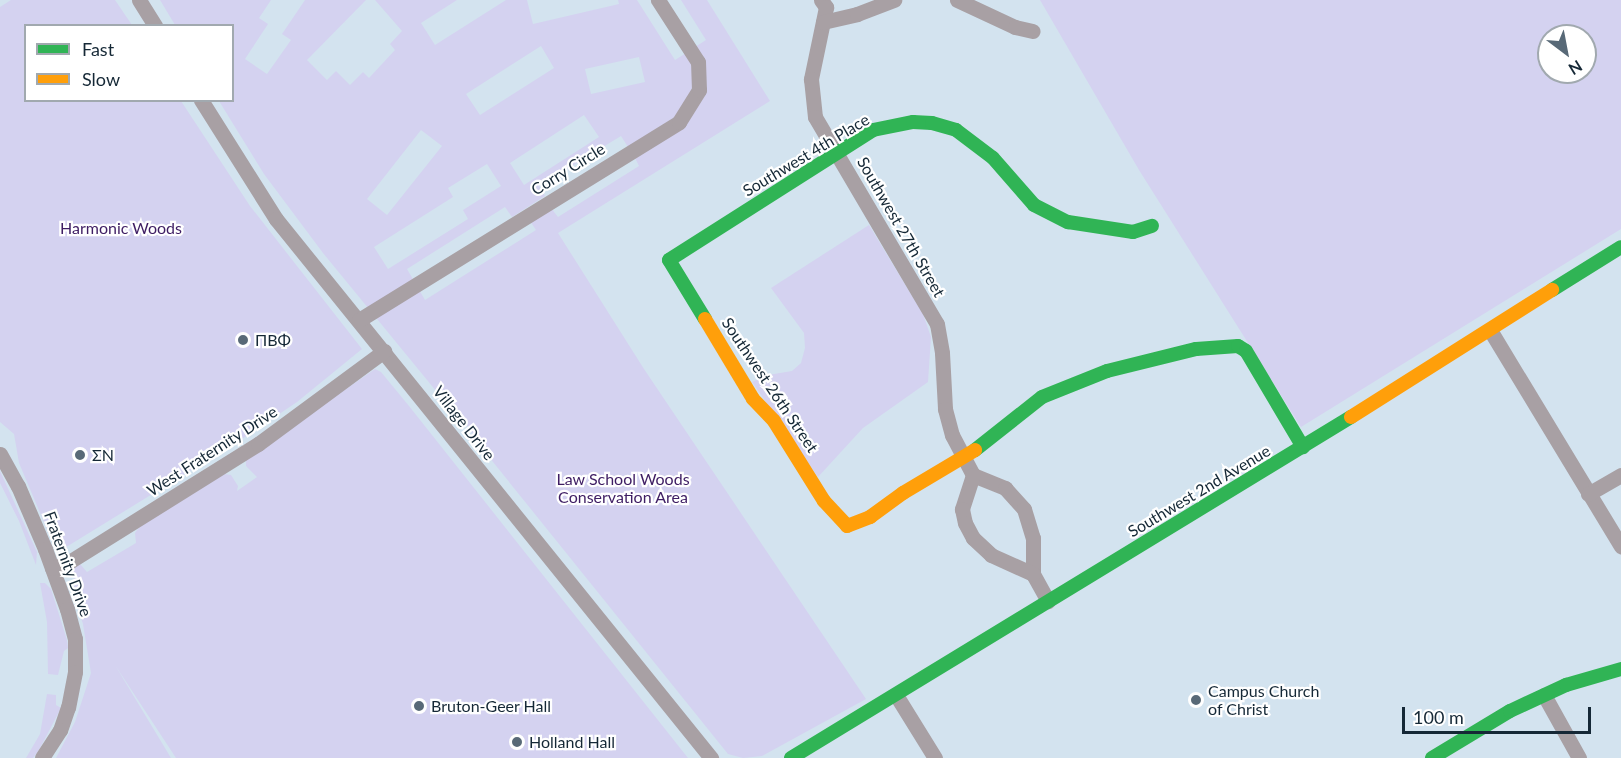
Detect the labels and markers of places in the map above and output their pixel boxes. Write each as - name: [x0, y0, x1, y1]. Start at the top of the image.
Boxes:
- place label: ΠΒΦ: [255, 330, 291, 350]
- marker: ΠΒΦ: [236, 333, 250, 347]
- place label: ΣΝ: [92, 445, 114, 465]
- marker: ΣΝ: [73, 448, 87, 462]
- place label: Campus Church of Christ: [1208, 681, 1319, 719]
- marker: Campus Church of Christ: [1189, 693, 1203, 707]
- place label: Bruton-Geer Hall: [431, 696, 551, 716]
- marker: Bruton-Geer Hall: [412, 699, 426, 713]
- place label: Holland Hall: [529, 732, 615, 752]
- marker: Holland Hall: [510, 735, 524, 749]

